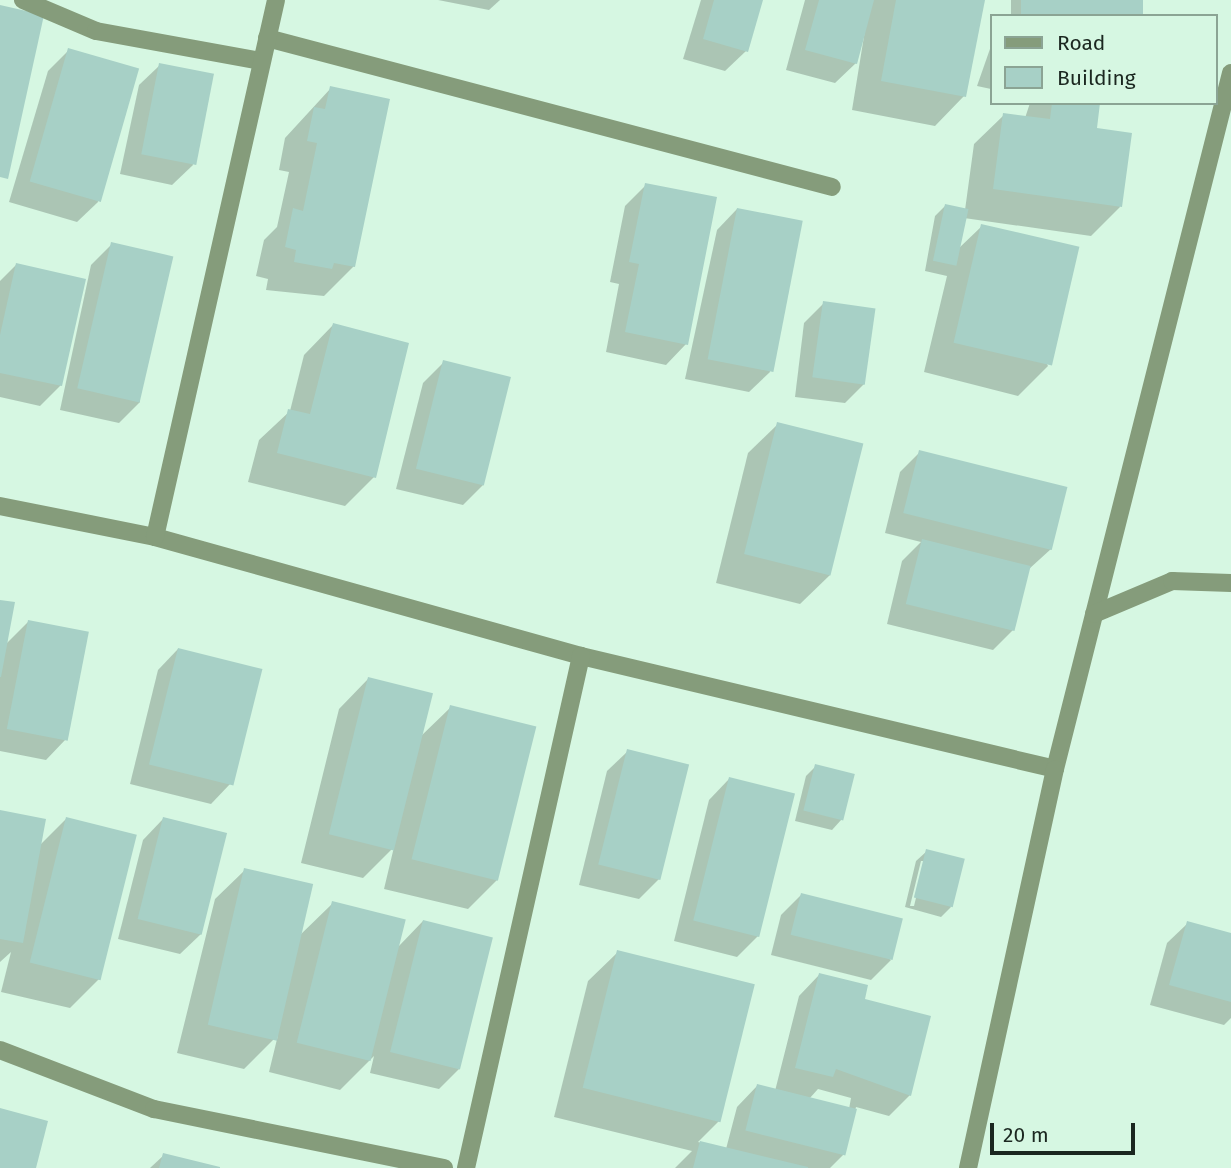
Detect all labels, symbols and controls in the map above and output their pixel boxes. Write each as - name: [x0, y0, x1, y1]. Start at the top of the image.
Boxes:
- legend: [990, 14, 1217, 105]
- text: Road: [1057, 30, 1105, 56]
- text: Building: [1057, 65, 1136, 91]
- scale bar: [993, 1108, 1138, 1152]
- text: 20 m: [1003, 1122, 1049, 1148]

